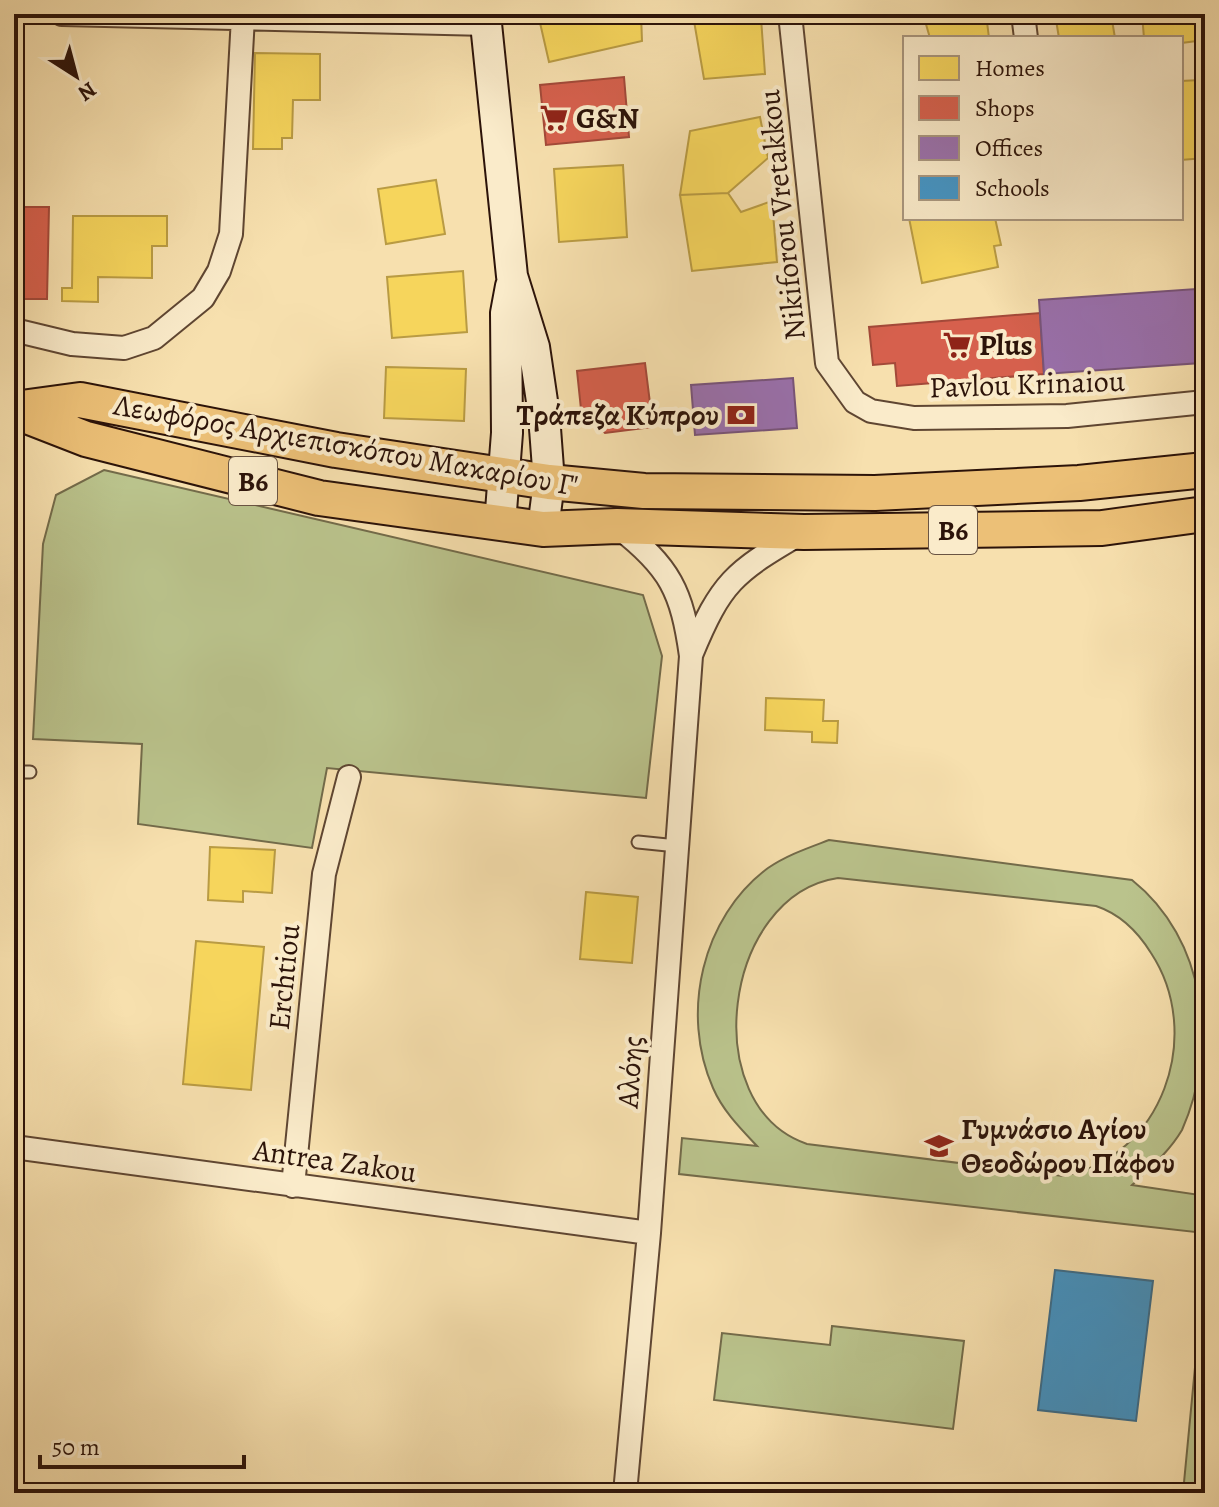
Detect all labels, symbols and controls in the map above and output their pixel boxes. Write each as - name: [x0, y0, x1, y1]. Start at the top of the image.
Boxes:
- north arrow: [36, 36, 116, 116]
- legend: [903, 36, 1183, 220]
- text: Homes: [975, 52, 1045, 84]
- text: N: [72, 75, 102, 108]
- street label: Nikiforou Vretakkou: [749, 87, 815, 342]
- text: Shops: [975, 92, 1035, 124]
- place label: G&N: [576, 98, 639, 138]
- supermarket icon: G&N: [539, 103, 569, 133]
- text: Offices: [975, 132, 1043, 164]
- text: Schools: [975, 172, 1050, 204]
- place label: Plus: [979, 325, 1033, 365]
- supermarket icon: Plus: [942, 330, 972, 360]
- street label: Pavlou Krinaiou: [928, 361, 1126, 407]
- street label: Λεωφόρος Αρχιεπισκόπου Μακαρίου Γ': [110, 384, 581, 506]
- place label: Τράπεζα Κύπρου: [516, 395, 719, 435]
- bank icon: Τράπεζα Κύπρου: [726, 400, 756, 430]
- road number: B6: [229, 457, 277, 505]
- road number: B6: [929, 506, 977, 554]
- street label: Erchtiou: [259, 921, 310, 1032]
- street label: Αλόης: [607, 1035, 652, 1110]
- place label: Γυμνάσιο Αγίου Θεοδώρου Πάφου: [961, 1109, 1175, 1183]
- street label: Antrea Zakou: [250, 1130, 420, 1192]
- school or university icon: Γυμνάσιο Αγίου Θεοδώρου Πάφου: [924, 1131, 954, 1161]
- scale bar: [40, 1419, 244, 1469]
- text: 50 m: [52, 1431, 100, 1463]

